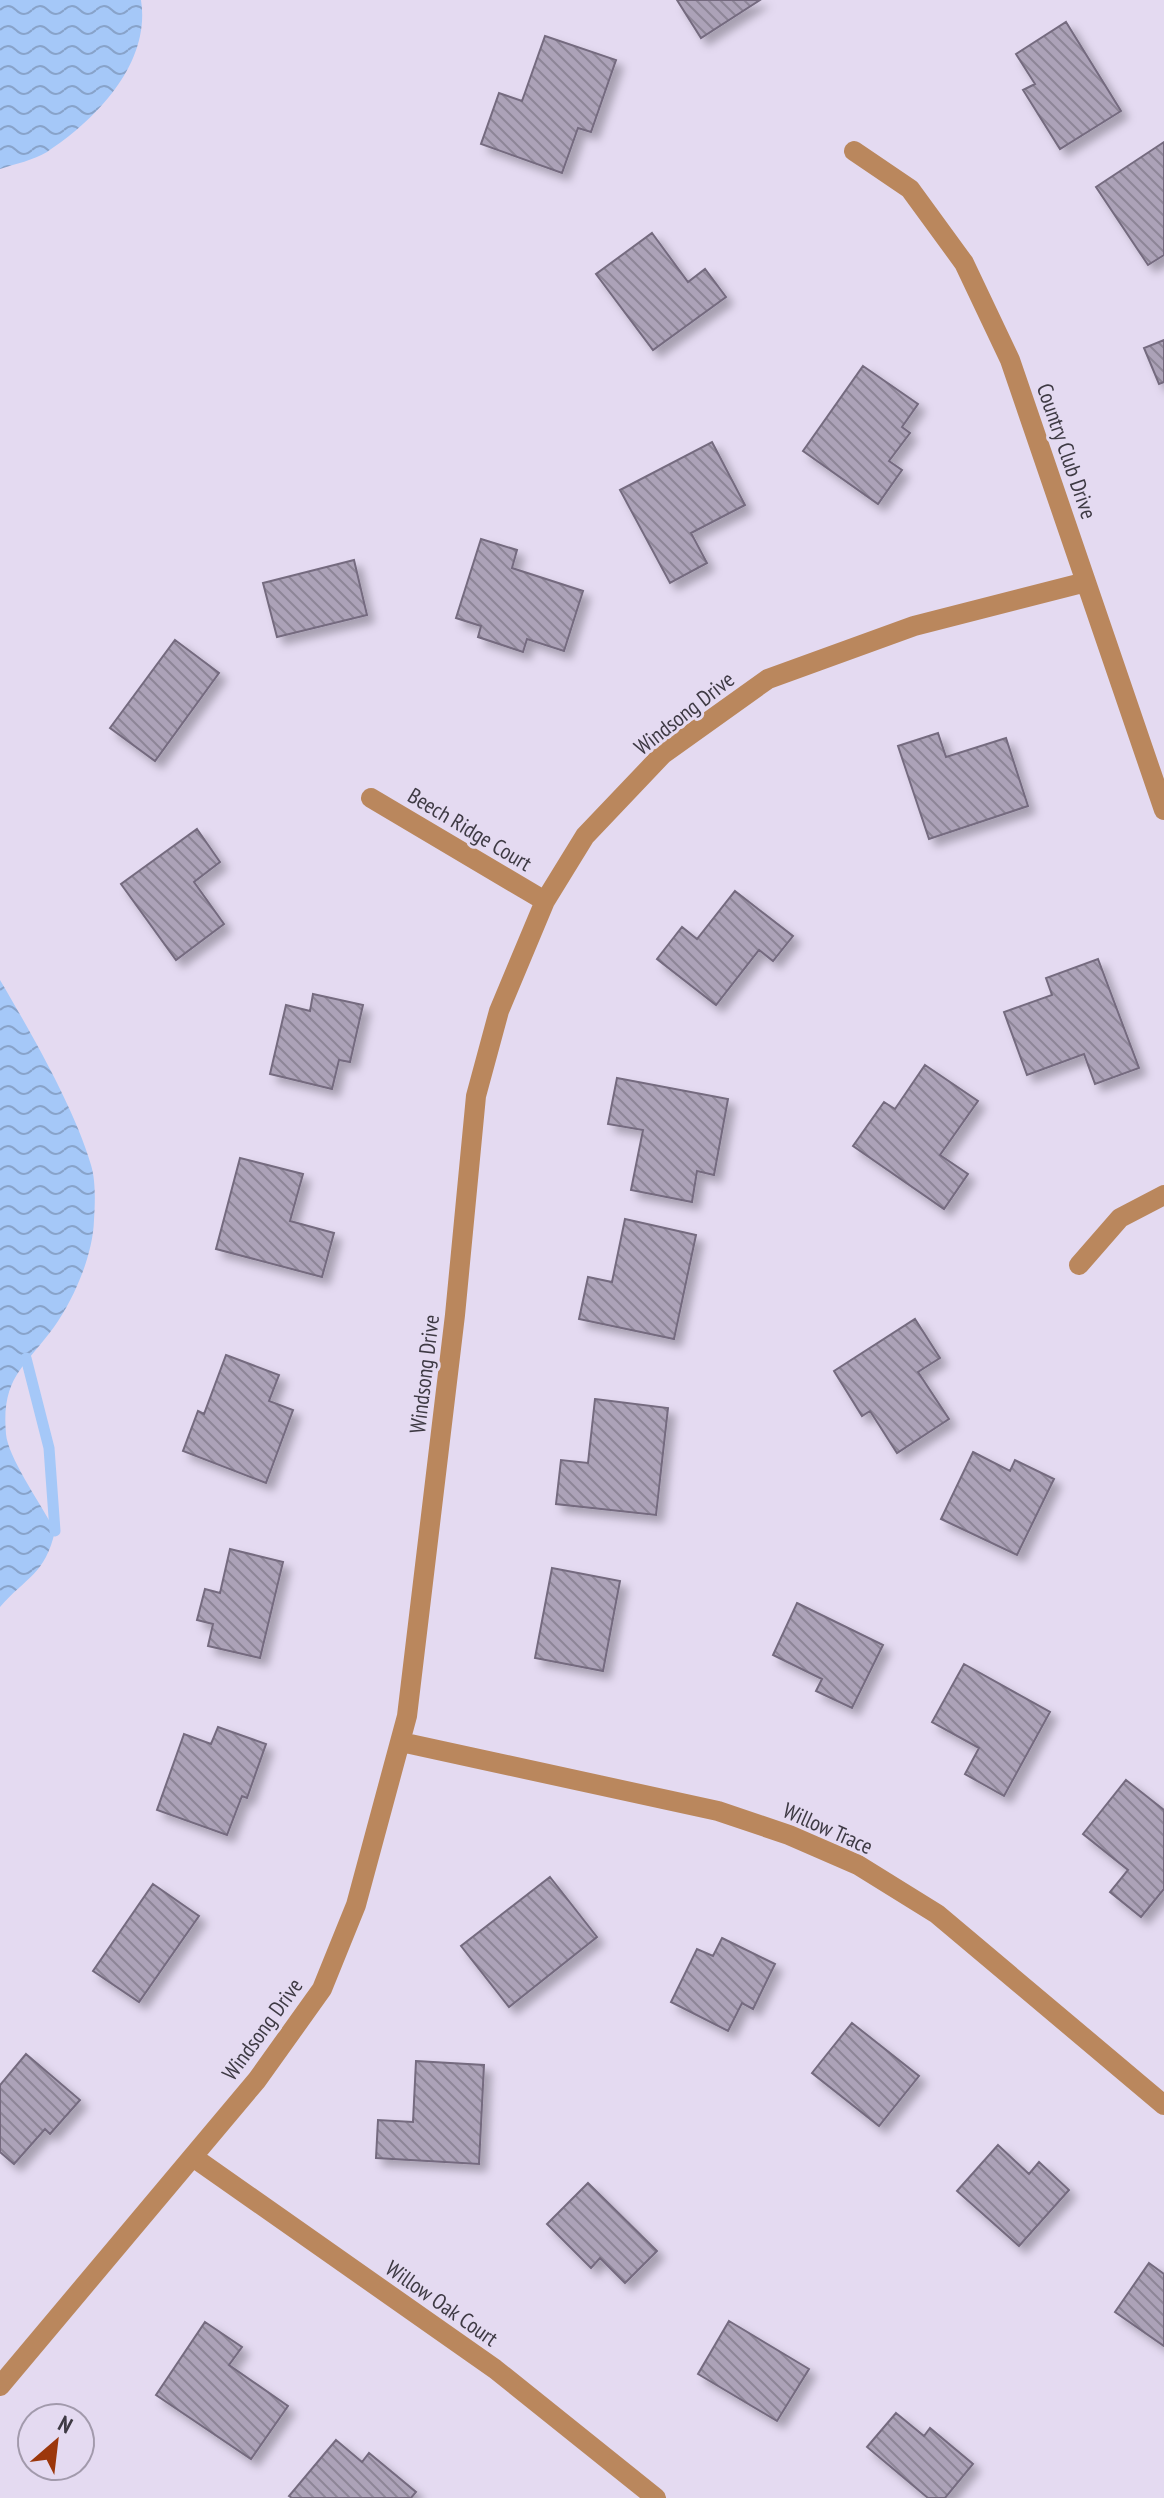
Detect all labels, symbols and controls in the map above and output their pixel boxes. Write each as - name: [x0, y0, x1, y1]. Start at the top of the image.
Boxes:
- street label: Country Club Drive: [1031, 380, 1103, 522]
- street label: Windsong Drive: [628, 665, 740, 761]
- street label: Beech Ridge Court: [403, 781, 537, 877]
- street label: Windsong Drive: [403, 1313, 445, 1435]
- street label: Willow Trace: [779, 1796, 877, 1860]
- street label: Windsong Drive: [216, 1972, 308, 2086]
- street label: Willow Oak Court: [380, 2254, 504, 2352]
- north arrow: [16, 2402, 96, 2482]
- text: N: [54, 2409, 77, 2439]

